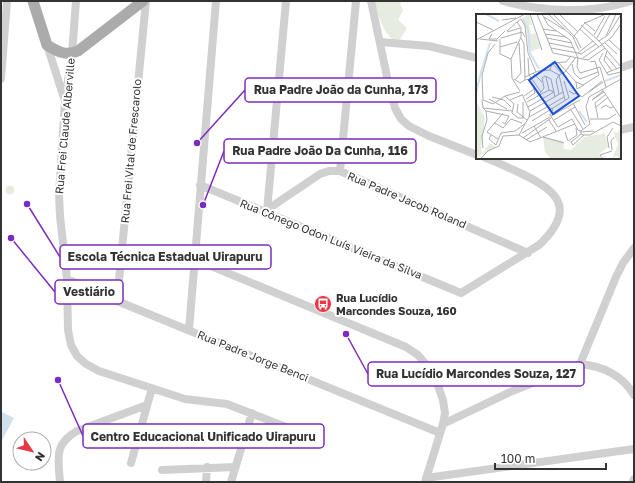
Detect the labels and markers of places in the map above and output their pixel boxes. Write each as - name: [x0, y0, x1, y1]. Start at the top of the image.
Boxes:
- callout: Rua Padre João da Cunha, 173: [245, 78, 436, 102]
- callout: Rua Padre João Da Cunha, 116: [224, 139, 416, 163]
- callout: Escola Técnica Estadual Uirapuru: [60, 245, 271, 269]
- callout: Vestiário: [55, 280, 123, 304]
- place label: Rua Lucídio Marcondes Souza, 160: [336, 291, 457, 317]
- bus stop icon: Rua Lucídio Marcondes Souza, 160: [313, 294, 333, 314]
- callout: Rua Lucídio Marcondes Souza, 127: [368, 362, 584, 386]
- callout: Centro Educacional Unificado Uirapuru: [83, 424, 324, 448]

